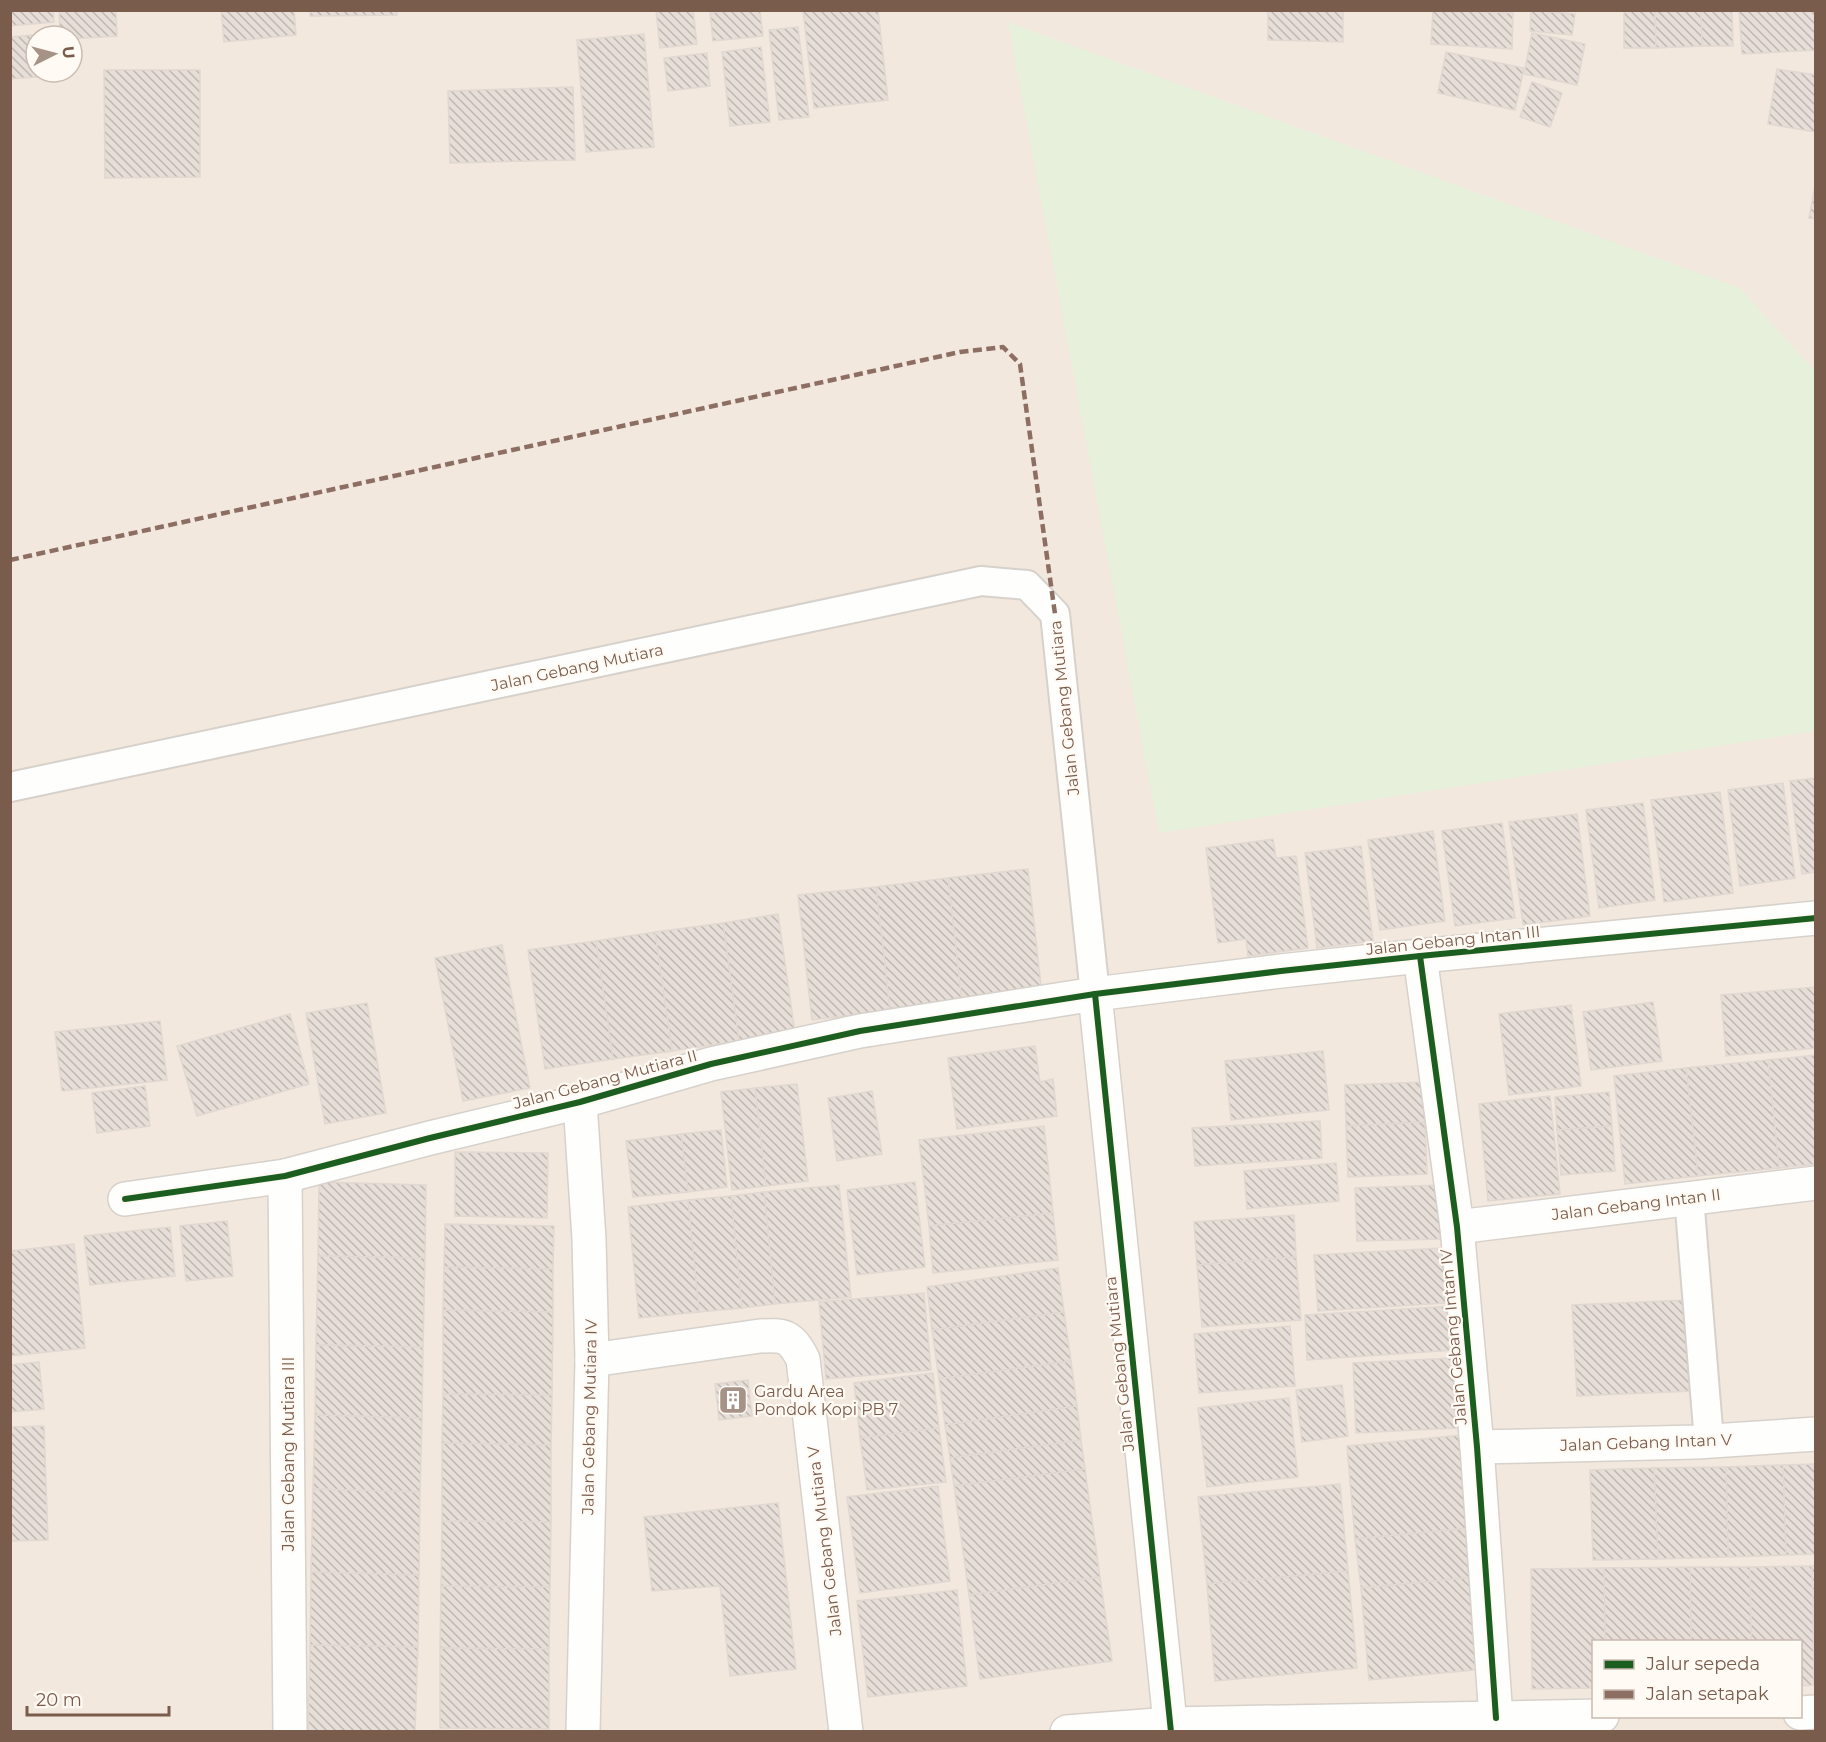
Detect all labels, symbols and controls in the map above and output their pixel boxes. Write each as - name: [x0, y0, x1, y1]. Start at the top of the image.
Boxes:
- north arrow: [24, 24, 84, 84]
- text: U: [58, 45, 79, 60]
- street label: Jalan Gebang Mutiara: [1046, 619, 1083, 797]
- street label: Jalan Gebang Mutiara: [488, 640, 665, 695]
- street label: Jalan Gebang Intan III: [1364, 922, 1541, 959]
- street label: Jalan Gebang Mutiara II: [510, 1046, 699, 1113]
- street label: Jalan Gebang Intan II: [1549, 1185, 1722, 1224]
- street label: Jalan Gebang Intan IV: [1436, 1247, 1471, 1427]
- street label: Jalan Gebang Mutiara: [1101, 1275, 1138, 1453]
- street label: Jalan Gebang Mutiara IV: [578, 1318, 601, 1516]
- street label: Jalan Gebang Mutiara III: [279, 1357, 298, 1552]
- place label: Gardu Area Pondok Kopi PB 7: [754, 1382, 898, 1419]
- building icon: Gardu Area Pondok Kopi PB 7: [717, 1384, 749, 1416]
- street label: Jalan Gebang Intan V: [1559, 1430, 1733, 1455]
- street label: Jalan Gebang Mutiara V: [803, 1444, 846, 1638]
- legend: [1592, 1640, 1802, 1718]
- text: Jalur sepeda: [1645, 1653, 1760, 1675]
- scale bar: [27, 1679, 170, 1717]
- text: Jalan setapak: [1645, 1683, 1769, 1705]
- text: 20 m: [36, 1689, 82, 1711]

